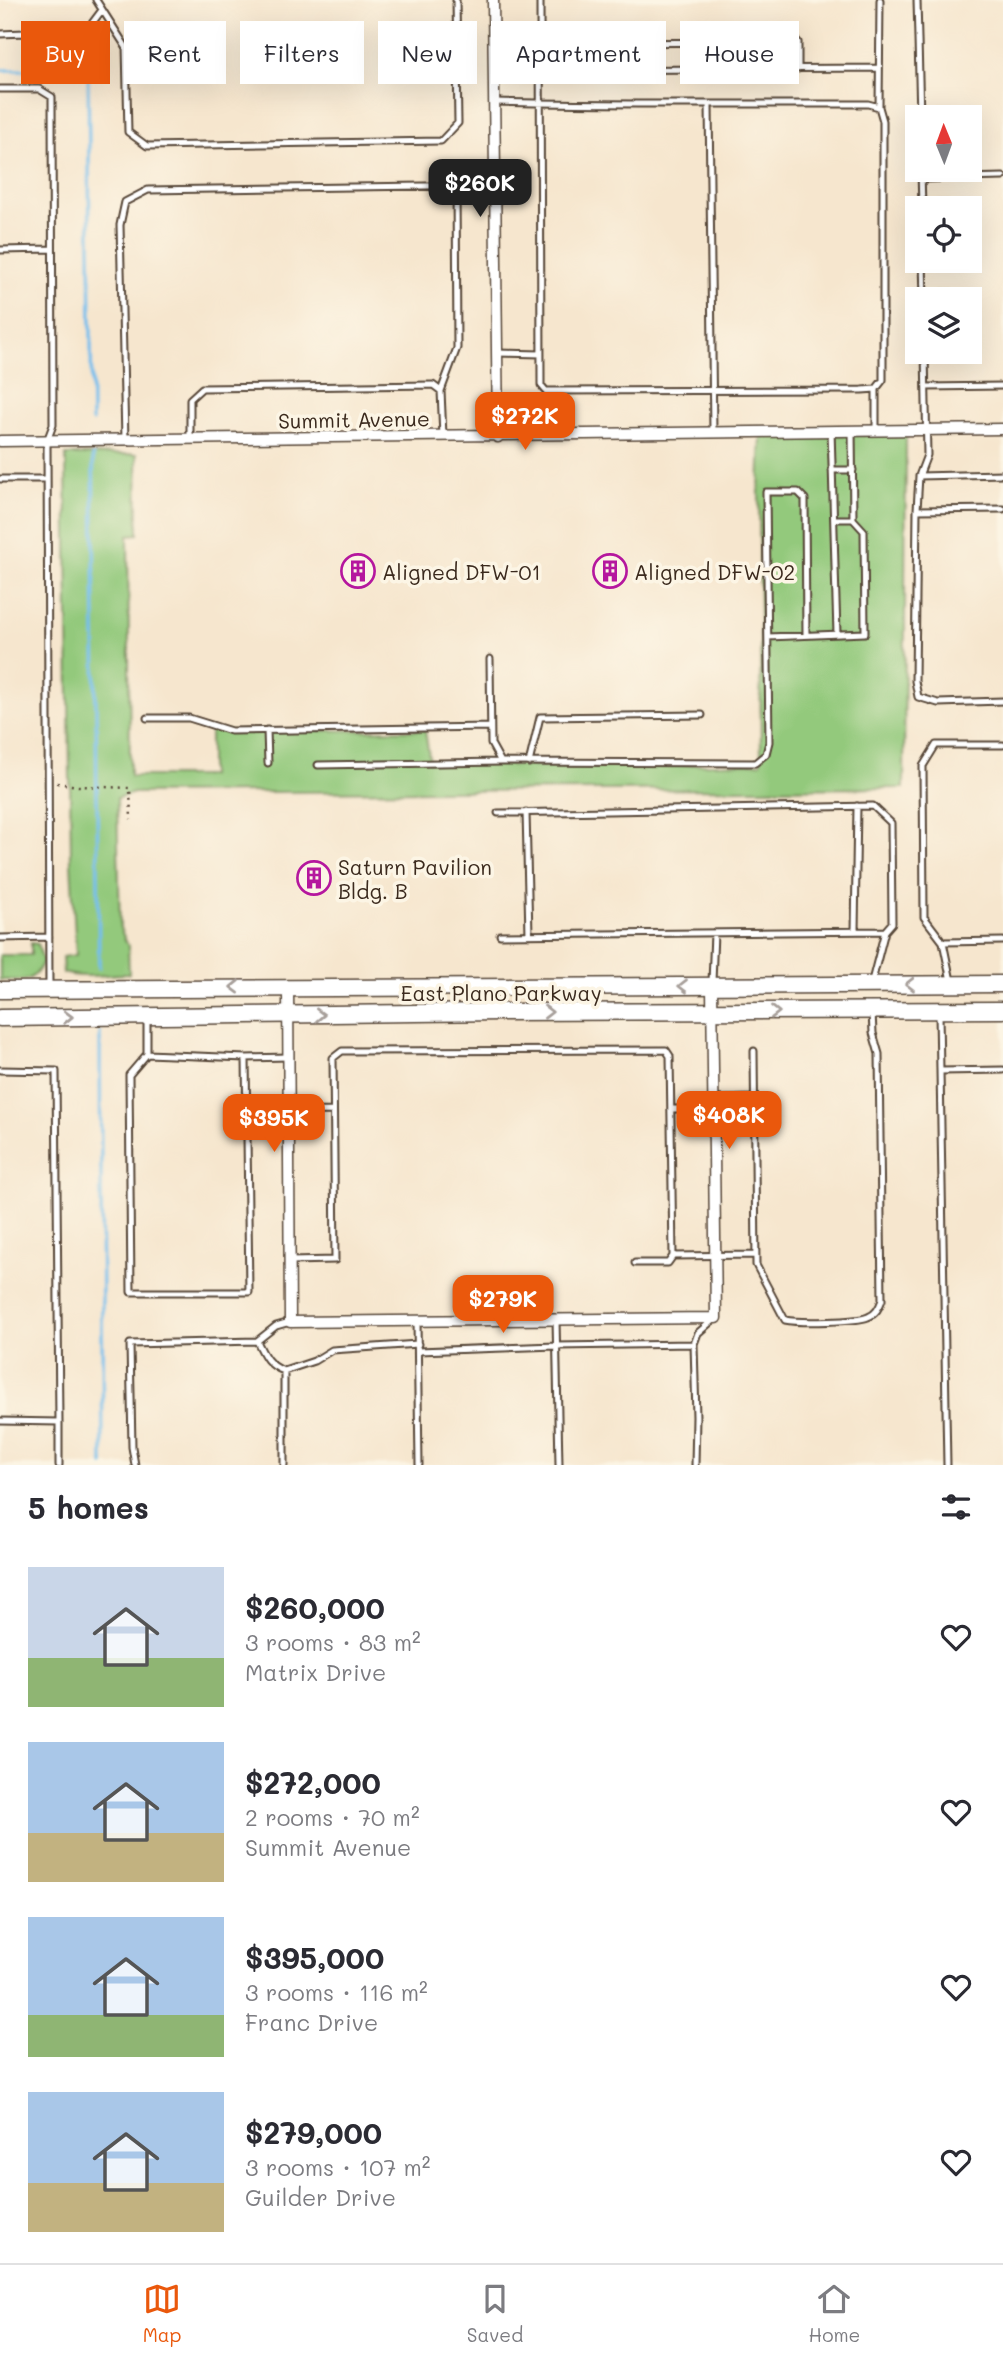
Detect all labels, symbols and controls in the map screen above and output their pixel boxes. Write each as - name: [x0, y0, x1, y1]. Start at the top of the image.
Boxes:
- chip: Buy: [21, 21, 110, 84]
- chip: Rent: [124, 21, 226, 84]
- chip: Filters: [240, 21, 364, 84]
- chip: New: [378, 21, 477, 84]
- chip: Apartment: [491, 21, 666, 84]
- chip: House: [680, 21, 799, 84]
- north arrow: [905, 105, 982, 182]
- map controls: [905, 105, 982, 364]
- pin: $260K: [431, 160, 529, 219]
- text: $260K: [445, 167, 515, 197]
- button: locate: [905, 196, 982, 273]
- button: layers: [905, 287, 982, 364]
- pin: $272K: [476, 392, 574, 452]
- text: $272K: [491, 400, 559, 430]
- street label: Summit Avenue: [278, 404, 430, 434]
- building icon: Aligned DFW-01: [339, 552, 377, 590]
- building icon: Aligned DFW-02: [591, 552, 629, 590]
- place label: Aligned DFW-01: [382, 558, 541, 585]
- place label: Aligned DFW-02: [634, 558, 795, 585]
- place label: Saturn Pavilion Bldg. B: [338, 853, 492, 904]
- building icon: Saturn Pavilion Bldg. B: [295, 859, 333, 897]
- one-way arrow: [905, 976, 915, 992]
- one-way arrow: [677, 978, 688, 993]
- one-way arrow: [229, 979, 240, 995]
- street label: East Plano Parkway: [400, 979, 602, 1006]
- one-way arrow: [543, 1004, 553, 1020]
- one-way arrow: [770, 1004, 781, 1020]
- one-way arrow: [315, 1007, 326, 1022]
- one-way arrow: [63, 1009, 74, 1025]
- pin: $408K: [680, 1092, 778, 1151]
- pin: $395K: [225, 1094, 323, 1154]
- text: $408K: [693, 1099, 765, 1129]
- text: $395K: [239, 1102, 309, 1132]
- pin: $279K: [454, 1276, 552, 1335]
- text: $279K: [469, 1283, 537, 1313]
- text: 5 homes: [28, 1487, 149, 1527]
- icon: filters: [937, 1488, 975, 1526]
- text: $260,000: [245, 1587, 385, 1627]
- icon: home: [84, 1595, 168, 1679]
- icon: heart: [937, 1618, 975, 1656]
- text: 3 rooms · 83 m²: [245, 1627, 421, 1657]
- text: Matrix Drive: [245, 1657, 386, 1687]
- text: $272,000: [245, 1762, 381, 1802]
- icon: home: [84, 1770, 168, 1854]
- icon: heart: [937, 1793, 975, 1831]
- text: 2 rooms · 70 m²: [245, 1802, 420, 1832]
- text: Summit Avenue: [245, 1832, 411, 1862]
- text: $395,000: [245, 1937, 384, 1977]
- icon: home: [84, 1945, 168, 2029]
- icon: heart: [937, 1968, 975, 2006]
- text: 3 rooms · 116 m²: [245, 1977, 428, 2007]
- text: Franc Drive: [245, 2007, 378, 2037]
- text: $279,000: [245, 2112, 382, 2152]
- icon: home: [84, 2120, 168, 2204]
- icon: heart: [937, 2143, 975, 2181]
- text: 3 rooms · 107 m²: [245, 2152, 431, 2182]
- text: Guilder Drive: [245, 2182, 396, 2212]
- tab: Map: [143, 2280, 181, 2347]
- tab: Saved: [467, 2280, 523, 2347]
- tab: Home: [809, 2280, 860, 2347]

